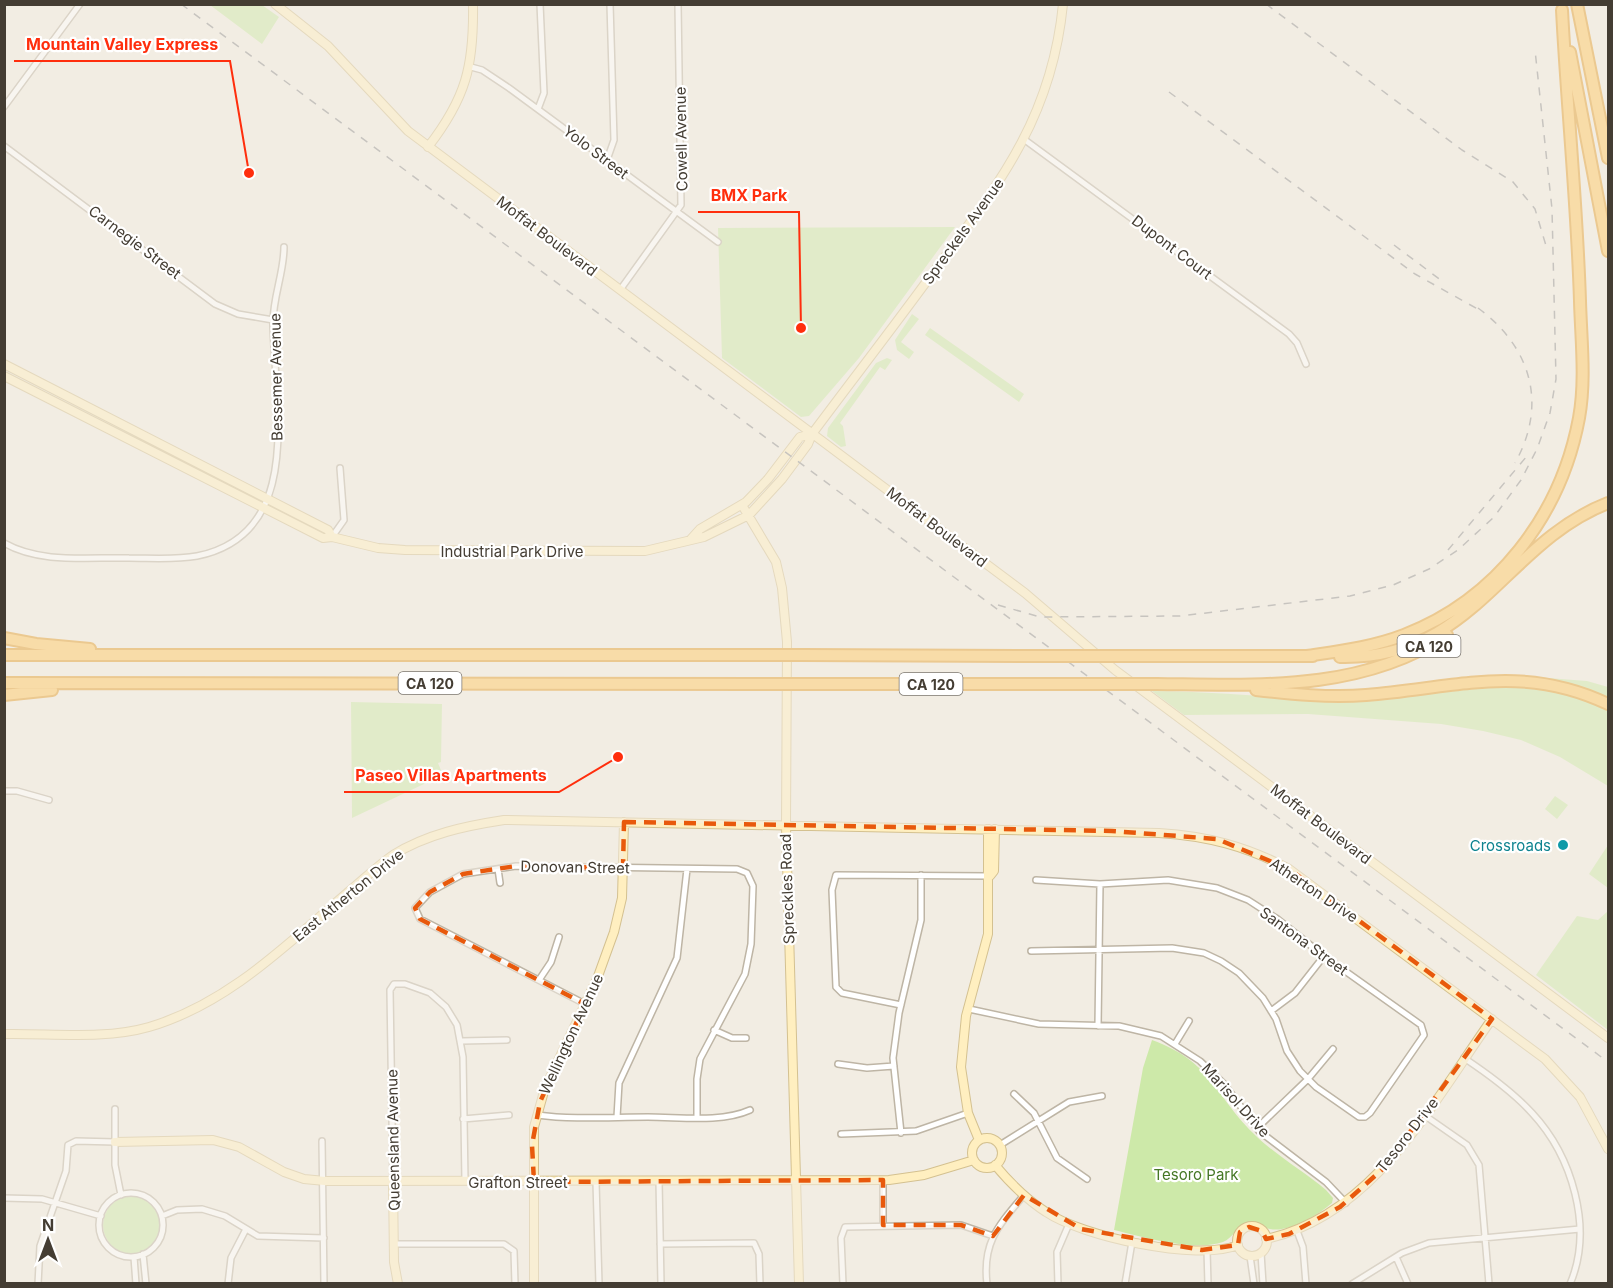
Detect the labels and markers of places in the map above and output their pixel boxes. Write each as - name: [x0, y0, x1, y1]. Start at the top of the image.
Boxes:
- callout: Mountain Valley Express: [14, 27, 230, 61]
- callout: BMX Park: [698, 178, 799, 212]
- callout: Paseo Villas Apartments: [344, 758, 559, 792]
- place label: Crossroads: [1470, 836, 1551, 855]
- marker: Crossroads: [1556, 838, 1570, 852]

